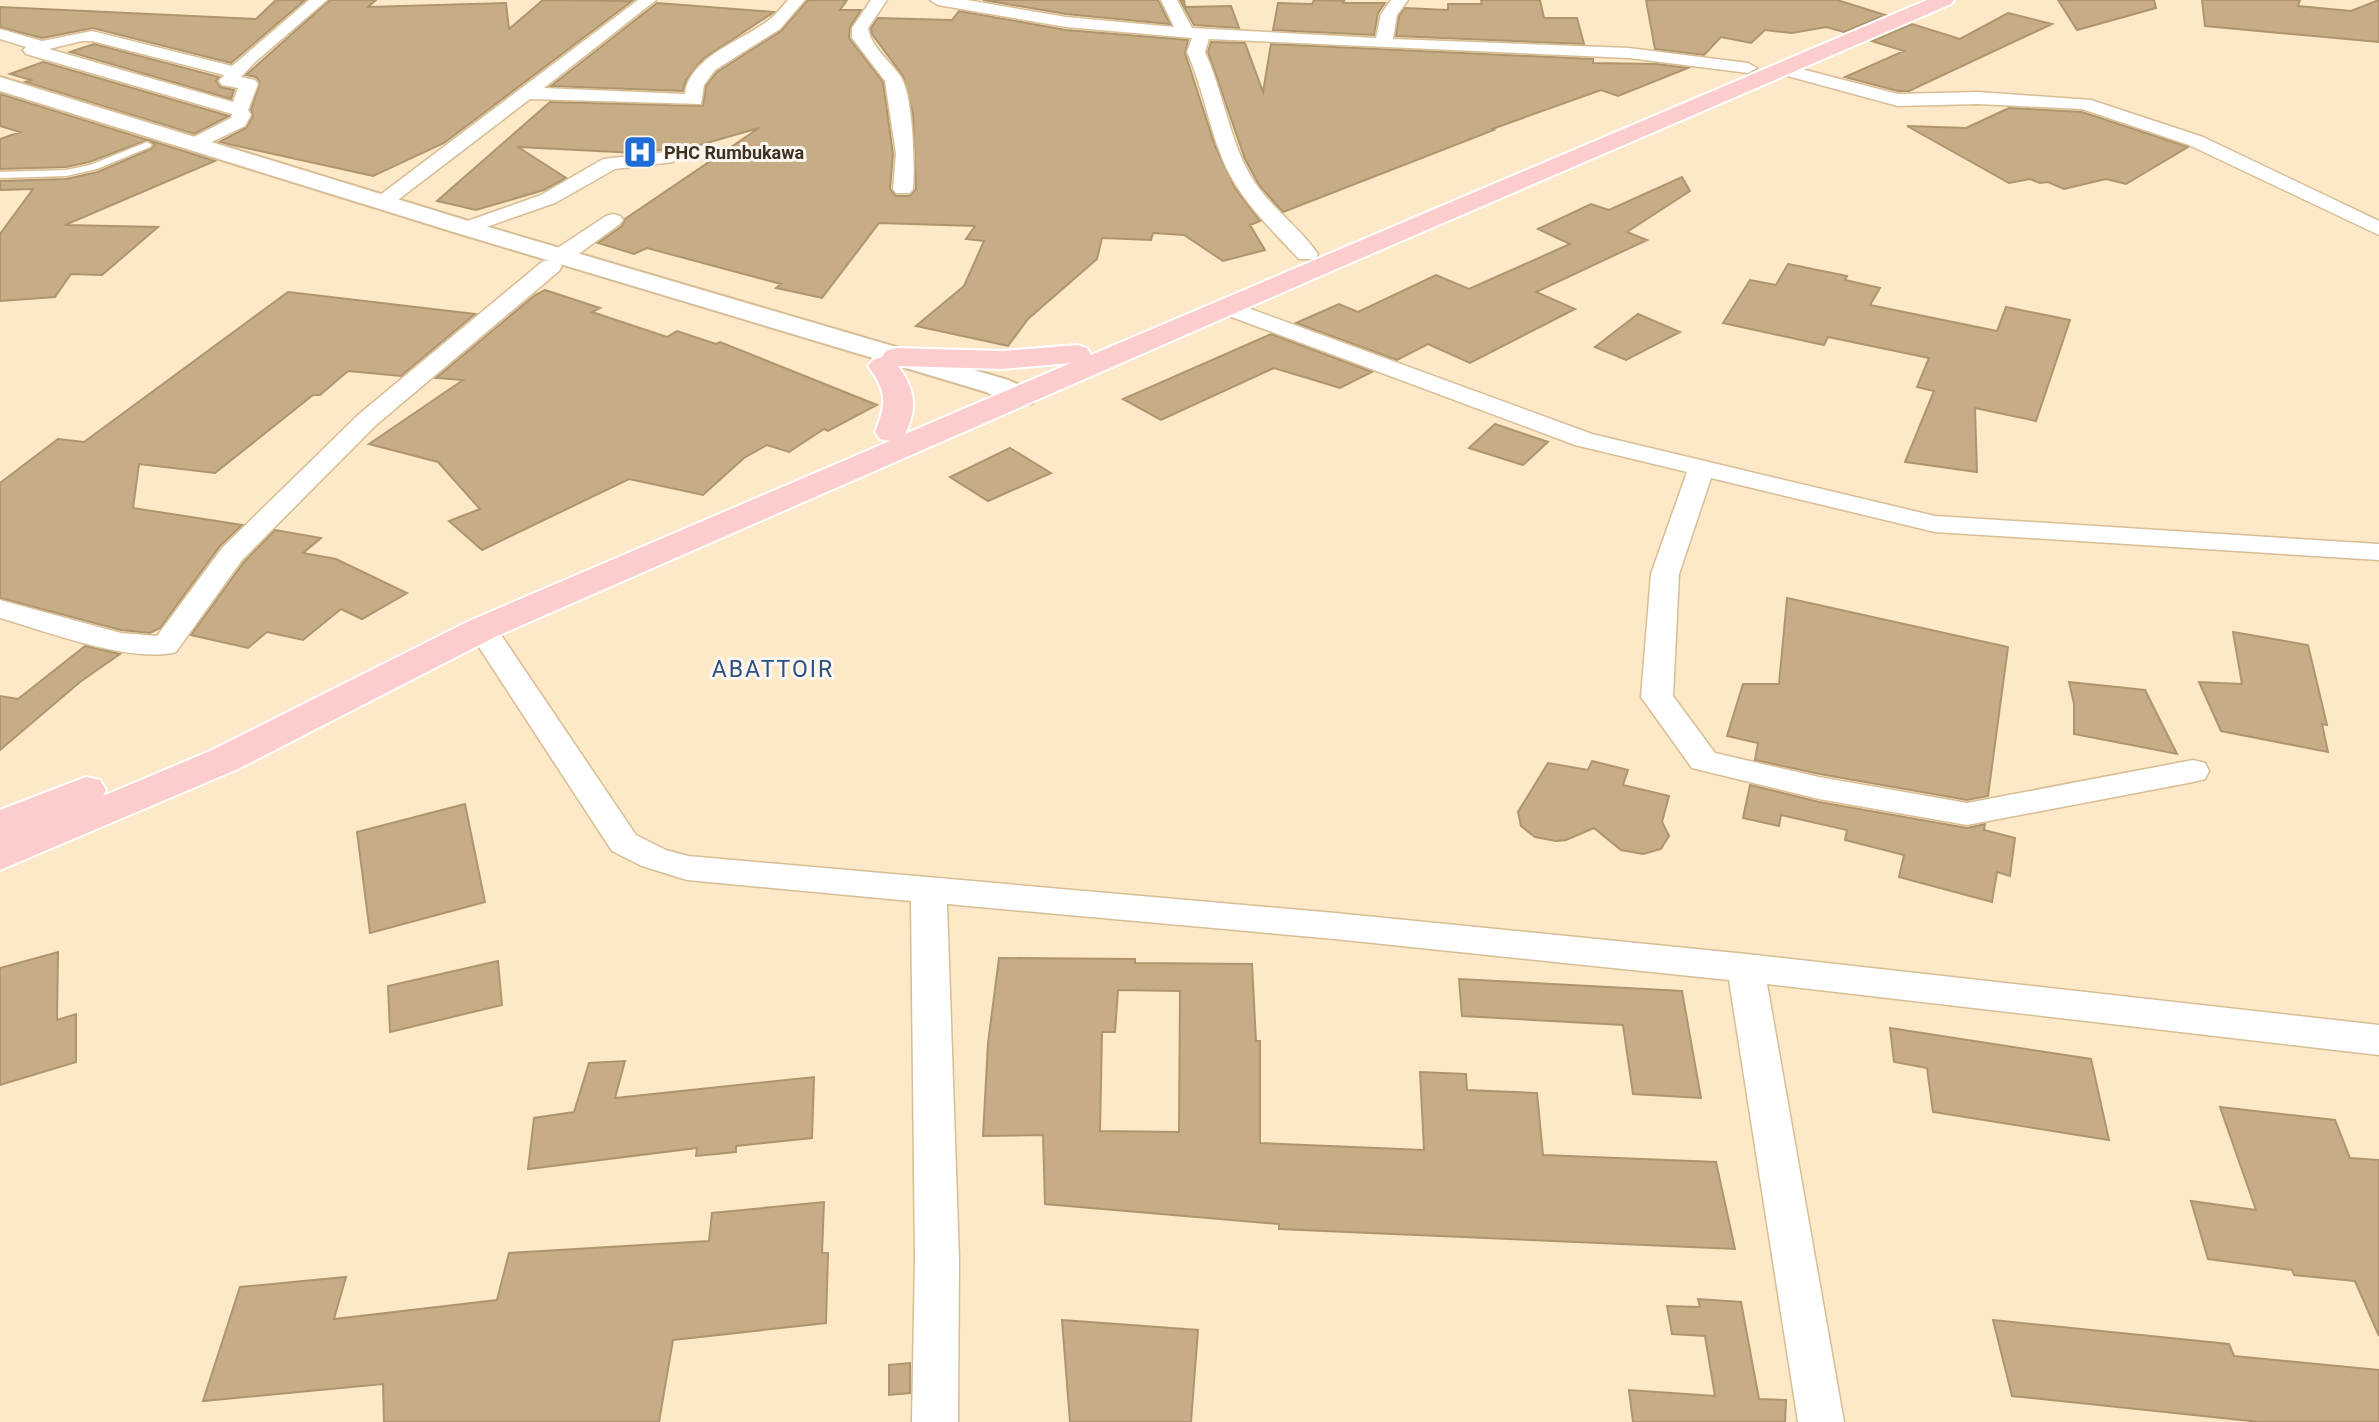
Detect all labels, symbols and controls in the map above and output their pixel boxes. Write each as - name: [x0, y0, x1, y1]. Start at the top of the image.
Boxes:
- hospital icon: PHC Rumbukawa: [621, 133, 659, 171]
- place label: PHC Rumbukawa: [664, 142, 804, 163]
- district label: ABATTOIR: [712, 656, 834, 683]

